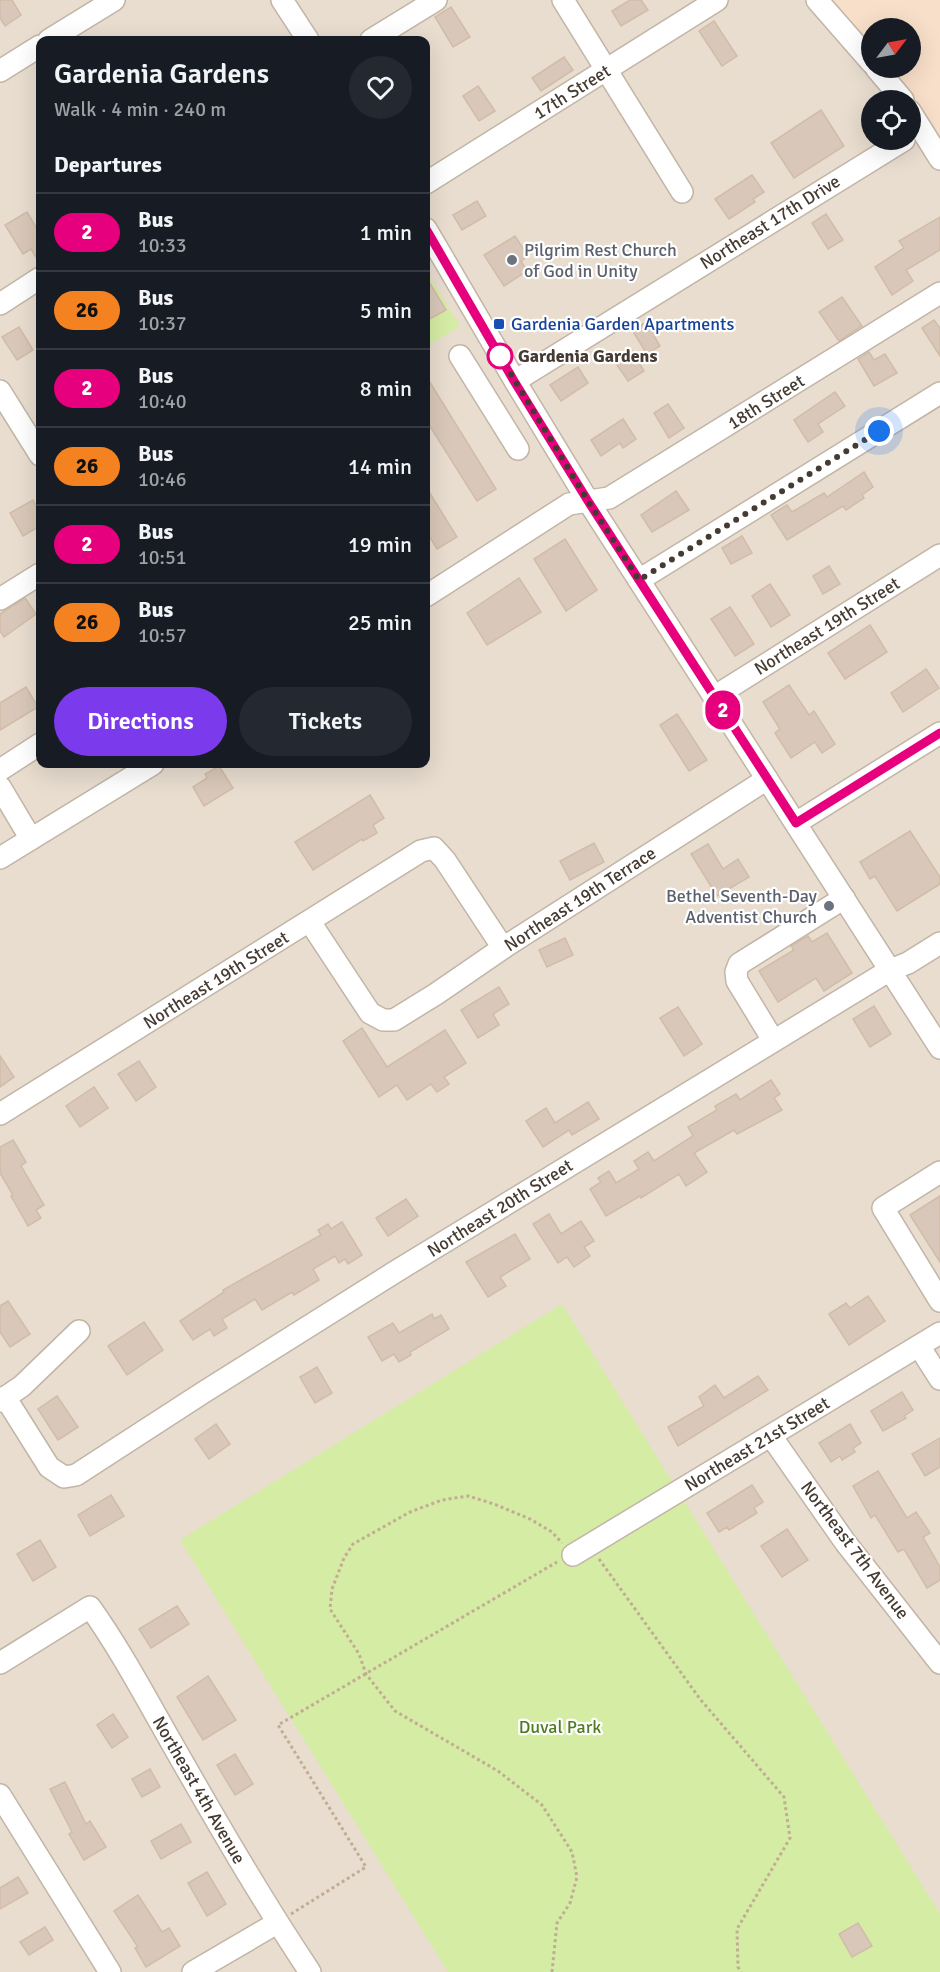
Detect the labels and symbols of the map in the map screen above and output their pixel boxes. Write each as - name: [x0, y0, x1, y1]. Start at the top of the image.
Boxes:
- north arrow: [861, 18, 921, 78]
- street label: 17th Street: [530, 60, 614, 124]
- street label: Northeast 17th Drive: [696, 170, 844, 274]
- place label: Pilgrim Rest Church of God in Unity: [524, 239, 677, 282]
- marker: Pilgrim Rest Church of God in Unity: [505, 253, 519, 267]
- place label: Gardenia Garden Apartments: [511, 313, 734, 335]
- marker: Gardenia Garden Apartments: [492, 317, 506, 331]
- marker: Gardenia Gardens: [487, 343, 513, 369]
- place label: Gardenia Gardens: [518, 345, 657, 367]
- street label: 18th Street: [724, 370, 808, 434]
- your location: [864, 416, 894, 446]
- street label: Northeast 19th Street: [750, 572, 904, 680]
- line badge: 2: [704, 690, 742, 730]
- street label: Northeast 19th Terrace: [500, 842, 660, 956]
- place label: Bethel Seventh-Day Adventist Church: [666, 885, 818, 928]
- marker: Bethel Seventh-Day Adventist Church: [822, 899, 836, 913]
- street label: Northeast 19th Street: [139, 926, 293, 1034]
- street label: Northeast 20th Street: [423, 1154, 577, 1262]
- street label: Northeast 21st Street: [680, 1392, 834, 1496]
- street label: Northeast 7th Avenue: [796, 1477, 914, 1623]
- street label: Northeast 4th Avenue: [148, 1712, 250, 1868]
- park label: Duval Park: [519, 1716, 601, 1738]

